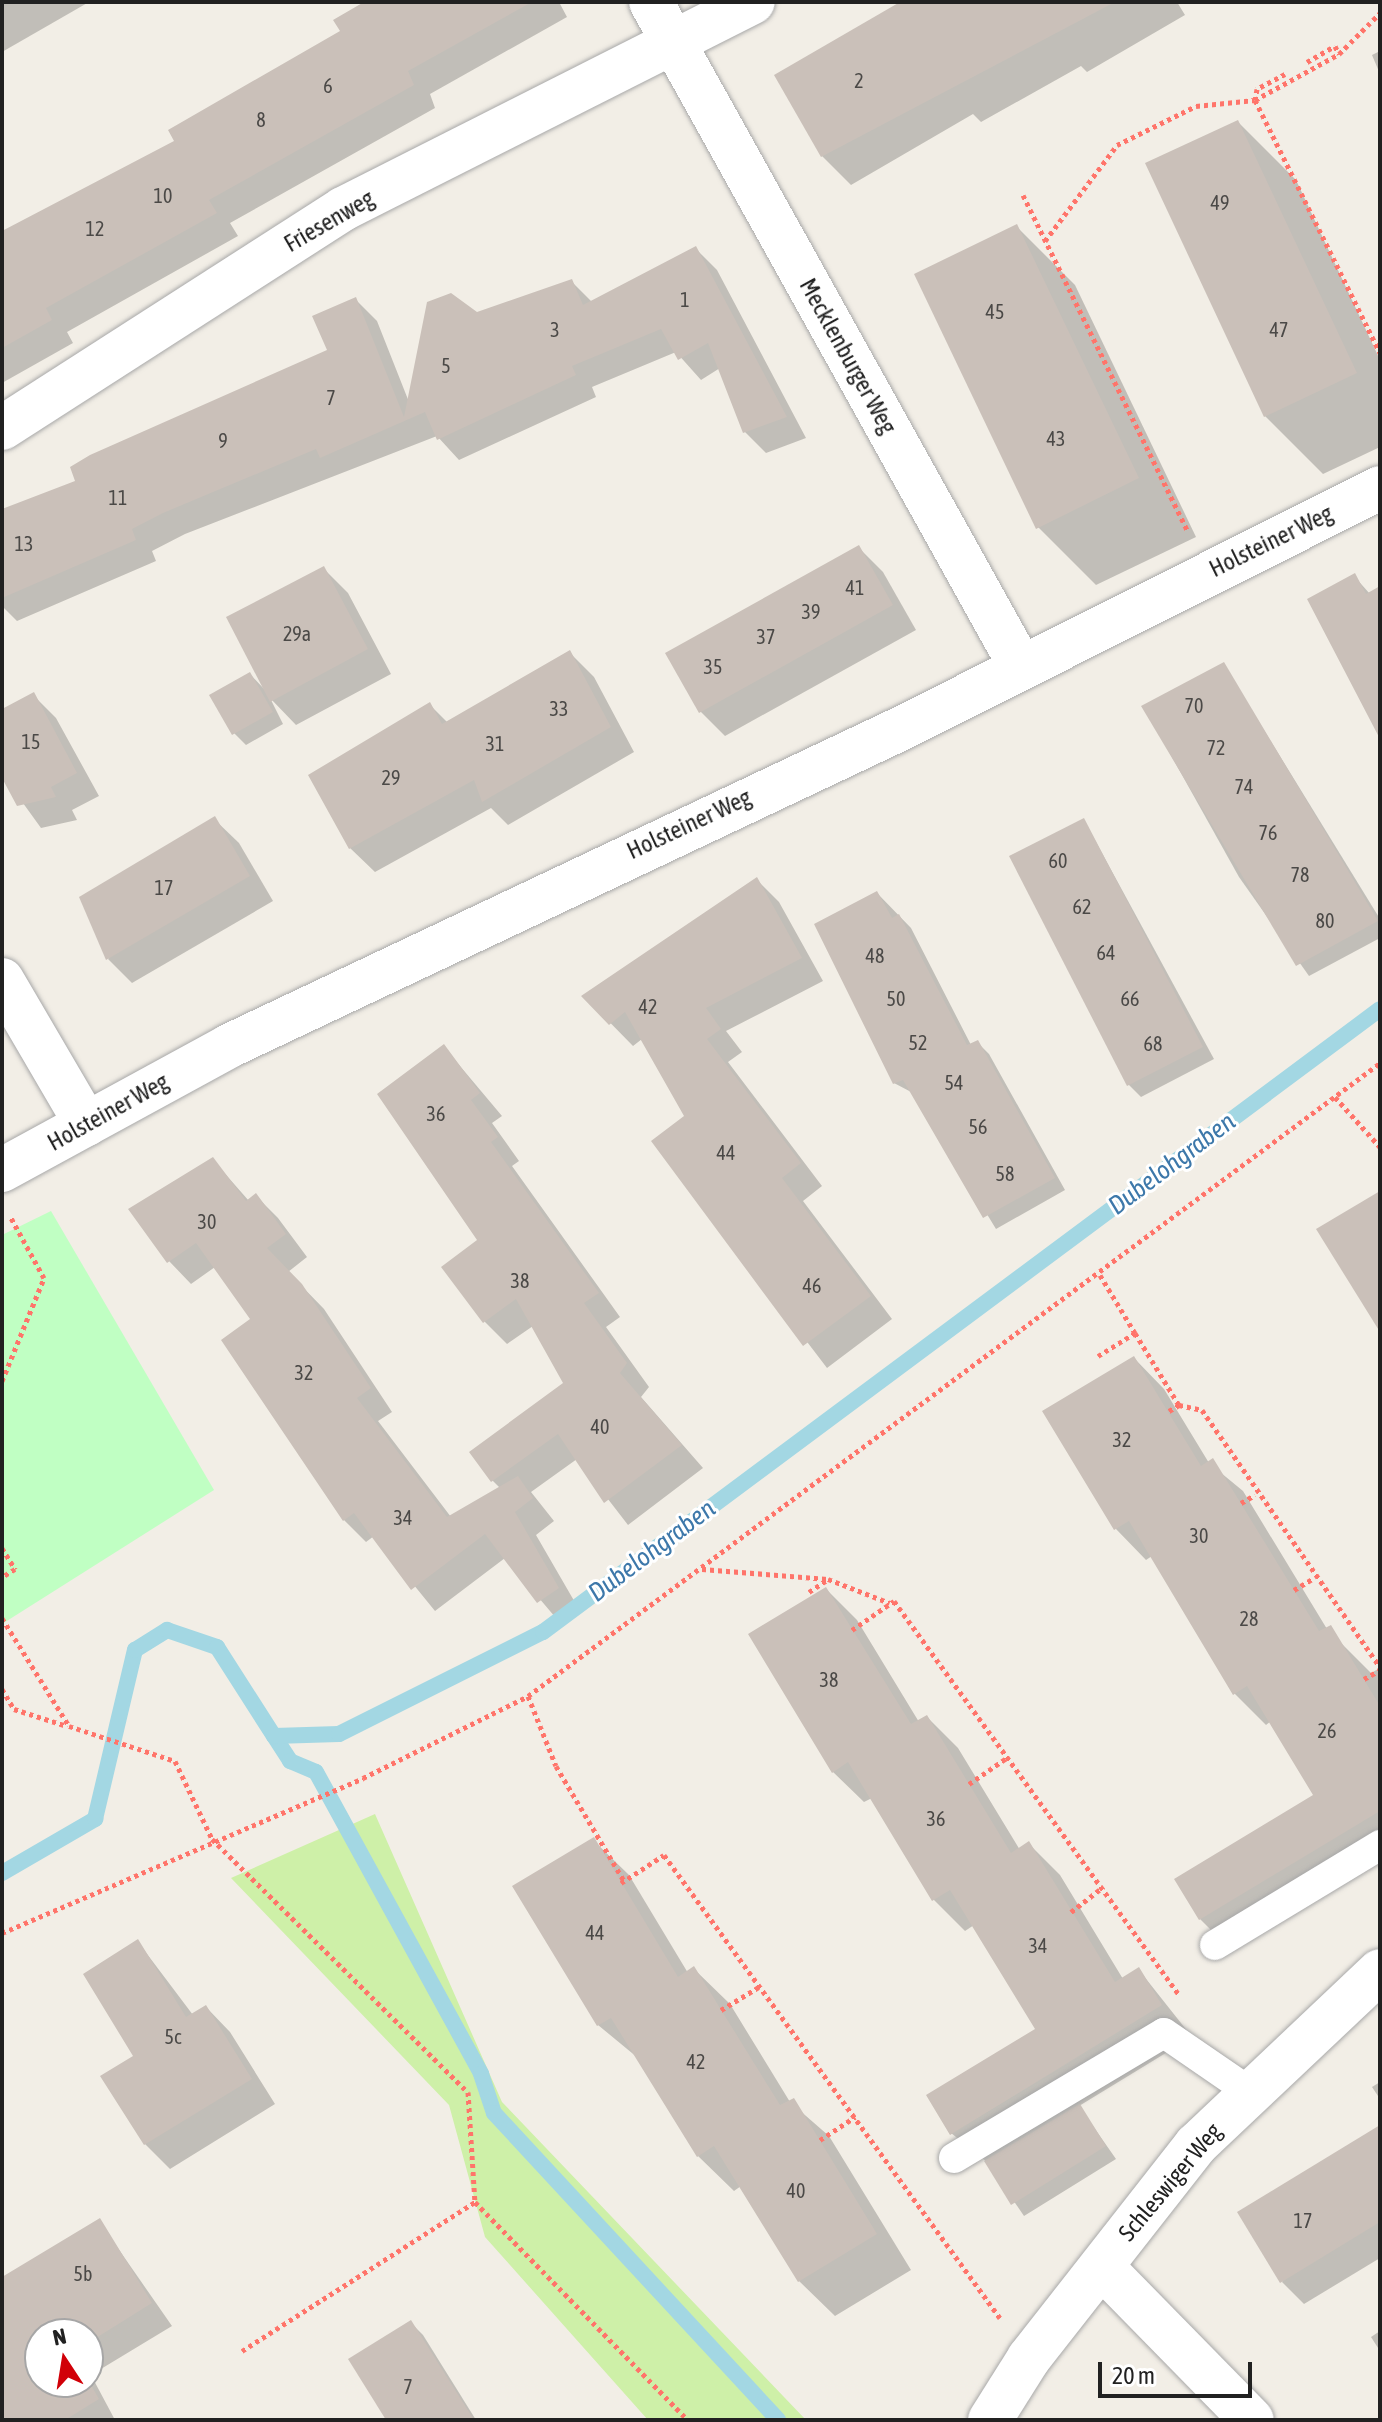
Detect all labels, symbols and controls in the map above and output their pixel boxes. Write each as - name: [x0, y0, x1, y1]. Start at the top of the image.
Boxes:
- house number: 2: [854, 68, 864, 92]
- house number: 6: [323, 73, 333, 97]
- house number: 8: [256, 107, 266, 131]
- house number: 10: [154, 183, 172, 207]
- street label: Friesenweg: [279, 184, 379, 258]
- house number: 49: [1211, 190, 1229, 214]
- house number: 12: [86, 216, 104, 240]
- street label: Mecklenburger Weg: [793, 273, 903, 439]
- house number: 1: [680, 287, 690, 311]
- house number: 45: [986, 299, 1004, 323]
- house number: 3: [550, 317, 560, 341]
- house number: 47: [1270, 317, 1288, 341]
- house number: 5: [441, 353, 451, 377]
- house number: 7: [326, 385, 336, 409]
- house number: 43: [1047, 426, 1065, 450]
- house number: 9: [218, 428, 228, 452]
- house number: 11: [109, 485, 127, 509]
- street label: Holsteiner Weg: [1204, 499, 1338, 583]
- house number: 13: [15, 531, 33, 555]
- house number: 41: [846, 575, 864, 599]
- house number: 39: [802, 599, 820, 623]
- house number: 29a: [283, 621, 311, 645]
- house number: 37: [757, 624, 775, 648]
- house number: 35: [704, 654, 722, 678]
- house number: 70: [1185, 693, 1203, 717]
- house number: 33: [550, 696, 568, 720]
- house number: 15: [22, 729, 40, 753]
- house number: 31: [486, 731, 504, 755]
- house number: 72: [1207, 735, 1225, 759]
- house number: 29: [382, 765, 400, 789]
- house number: 74: [1235, 774, 1253, 798]
- street label: Holsteiner Weg: [622, 783, 756, 865]
- house number: 76: [1259, 820, 1277, 844]
- house number: 60: [1049, 848, 1067, 872]
- house number: 78: [1291, 862, 1309, 886]
- house number: 17: [155, 875, 173, 899]
- house number: 62: [1073, 894, 1091, 918]
- house number: 80: [1316, 908, 1334, 932]
- house number: 64: [1097, 940, 1115, 964]
- house number: 48: [866, 943, 884, 967]
- house number: 50: [887, 986, 905, 1010]
- house number: 66: [1121, 986, 1139, 1010]
- house number: 42: [639, 994, 657, 1018]
- house number: 52: [909, 1030, 927, 1054]
- house number: 68: [1144, 1031, 1162, 1055]
- street label: Holsteiner Weg: [42, 1067, 174, 1157]
- house number: 54: [945, 1070, 963, 1094]
- house number: 36: [427, 1101, 445, 1125]
- water label: Dubelohgraben: [1102, 1106, 1242, 1222]
- house number: 56: [969, 1114, 987, 1138]
- house number: 44: [717, 1140, 735, 1164]
- house number: 58: [996, 1161, 1014, 1185]
- house number: 30: [198, 1209, 216, 1233]
- house number: 38: [511, 1268, 529, 1292]
- house number: 46: [803, 1273, 821, 1297]
- house number: 32: [295, 1360, 313, 1384]
- house number: 40: [591, 1414, 609, 1438]
- house number: 32: [1113, 1427, 1131, 1451]
- water label: Dubelohgraben: [582, 1493, 722, 1609]
- house number: 34: [394, 1505, 412, 1529]
- house number: 30: [1190, 1523, 1208, 1547]
- house number: 28: [1240, 1606, 1258, 1630]
- house number: 38: [820, 1667, 838, 1691]
- house number: 26: [1318, 1718, 1336, 1742]
- house number: 36: [927, 1806, 945, 1830]
- house number: 44: [586, 1920, 604, 1944]
- house number: 34: [1029, 1933, 1047, 1957]
- house number: 5c: [165, 2024, 181, 2048]
- house number: 42: [687, 2049, 705, 2073]
- street label: Schleswiger Weg: [1112, 2117, 1228, 2247]
- house number: 40: [787, 2178, 805, 2202]
- house number: 17: [1294, 2208, 1312, 2232]
- house number: 5b: [74, 2261, 92, 2285]
- north arrow: [24, 2318, 104, 2398]
- text: N: [50, 2322, 68, 2351]
- scale bar: [1102, 2346, 1256, 2396]
- text: 20 m: [1112, 2362, 1155, 2389]
- house number: 7: [403, 2374, 413, 2398]

